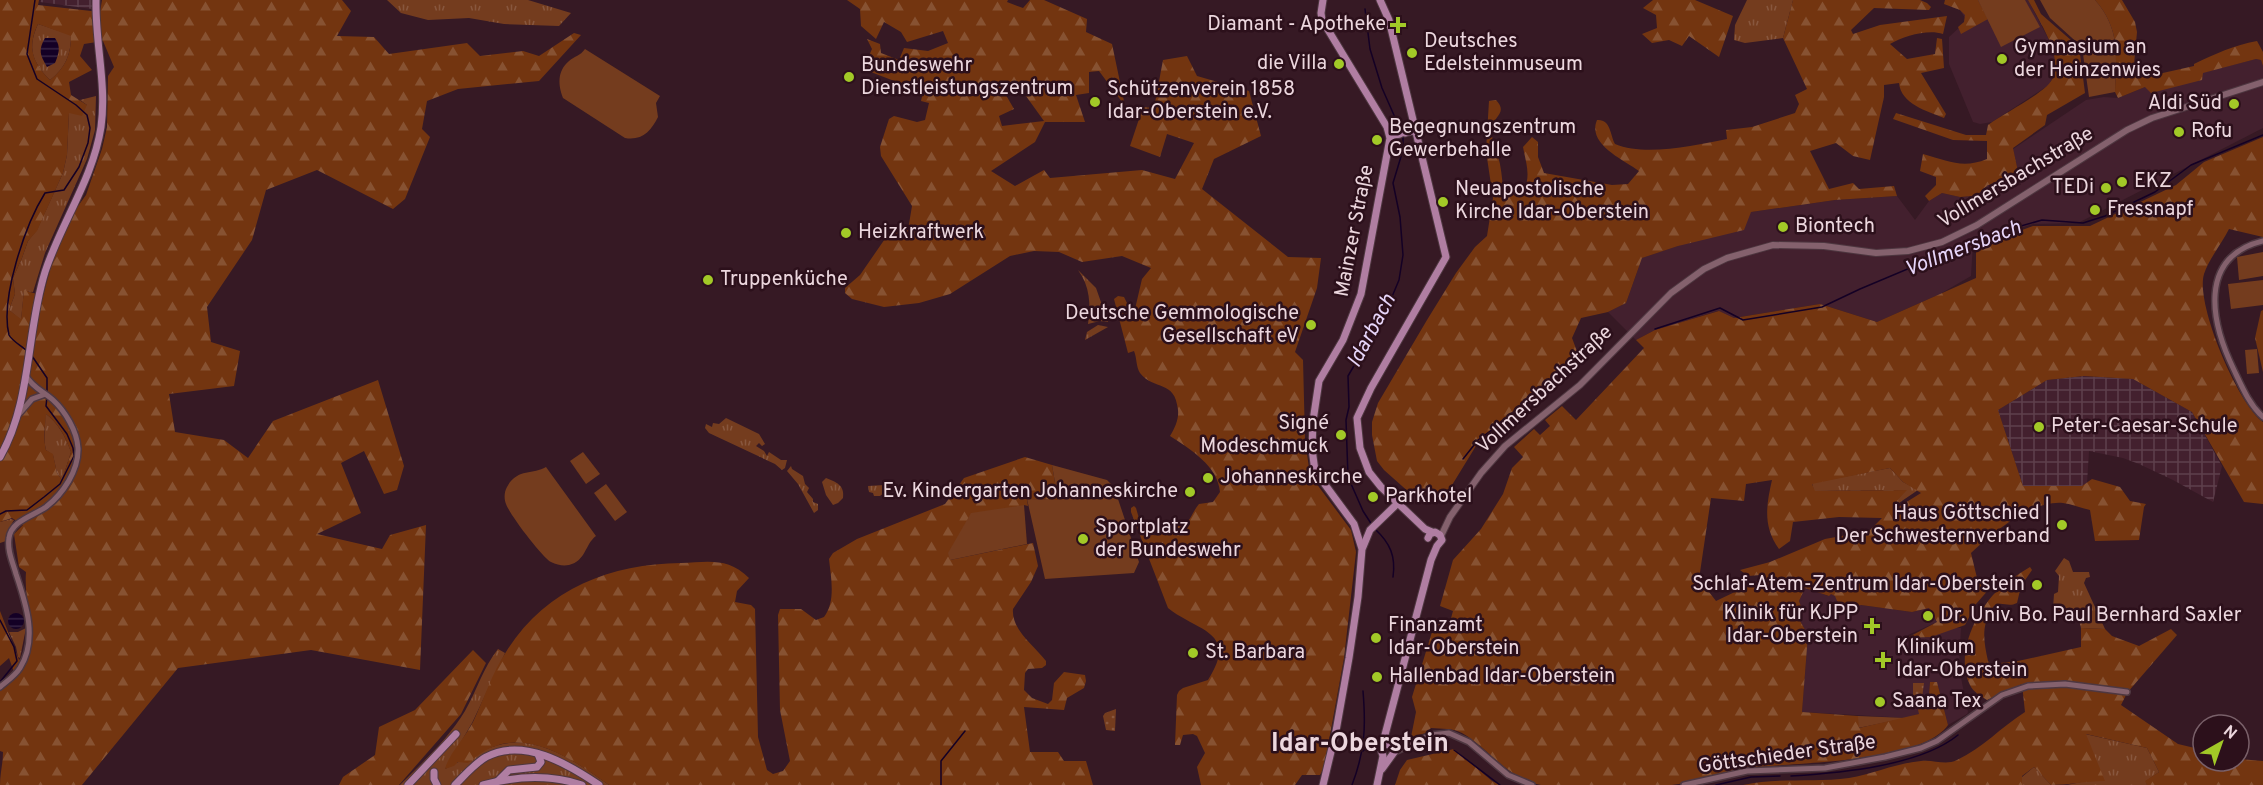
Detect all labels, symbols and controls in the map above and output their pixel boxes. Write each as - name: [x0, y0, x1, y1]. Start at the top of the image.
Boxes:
- place label: Diamant - Apotheke: [1207, 12, 1386, 38]
- marker: Diamant - Apotheke: [1391, 18, 1405, 32]
- place label: Deutsches Edelsteinmuseum: [1424, 29, 1583, 78]
- place label: Gymnasium an der Heinzenwies: [2014, 35, 2161, 84]
- marker: Deutsches Edelsteinmuseum: [1405, 46, 1419, 60]
- place label: die Villa: [1257, 51, 1327, 77]
- marker: Gymnasium an der Heinzenwies: [1995, 52, 2009, 66]
- place label: Bundeswehr Dienstleistungszentrum: [861, 53, 1074, 102]
- marker: die Villa: [1332, 57, 1346, 71]
- marker: Bundeswehr Dienstleistungszentrum: [842, 70, 856, 84]
- place label: Schützenverein 1858 Idar-Oberstein e.V.: [1107, 77, 1295, 126]
- place label: Aldi Süd: [2148, 91, 2222, 117]
- marker: Schützenverein 1858 Idar-Oberstein e.V.: [1088, 95, 1102, 109]
- marker: Aldi Süd: [2227, 97, 2241, 111]
- place label: Begegnungszentrum Gewerbehalle: [1389, 115, 1576, 164]
- place label: Rofu: [2191, 119, 2232, 145]
- street label: Vollmersbachstraße: [1933, 121, 2099, 235]
- marker: Rofu: [2172, 125, 2186, 139]
- marker: Begegnungszentrum Gewerbehalle: [1370, 133, 1384, 147]
- street label: Mainzer Straße: [1329, 163, 1381, 299]
- place label: EKZ: [2134, 169, 2172, 195]
- place label: TEDi: [2052, 175, 2094, 201]
- marker: EKZ: [2115, 175, 2129, 189]
- place label: Neuapostolische Kirche Idar-Oberstein: [1455, 177, 1649, 226]
- marker: TEDi: [2099, 181, 2113, 195]
- marker: Neuapostolische Kirche Idar-Oberstein: [1436, 195, 1450, 209]
- place label: Fressnapf: [2107, 197, 2194, 223]
- marker: Fressnapf: [2088, 203, 2102, 217]
- place label: Biontech: [1795, 214, 1875, 240]
- water label: Vollmersbach: [1901, 214, 2026, 284]
- place label: Heizkraftwerk: [858, 220, 984, 246]
- marker: Biontech: [1776, 220, 1790, 234]
- marker: Heizkraftwerk: [839, 226, 853, 240]
- place label: Truppenküche: [720, 267, 848, 293]
- marker: Truppenküche: [701, 273, 715, 287]
- water label: Idarbach: [1341, 289, 1403, 373]
- place label: Deutsche Gemmologische Gesellschaft eV: [1065, 301, 1299, 350]
- marker: Deutsche Gemmologische Gesellschaft eV: [1304, 318, 1318, 332]
- street label: Vollmersbachstraße: [1471, 320, 1619, 460]
- place label: Signé Modeschmuck: [1200, 411, 1329, 460]
- place label: Peter-Caesar-Schule: [2051, 414, 2237, 440]
- marker: Peter-Caesar-Schule: [2032, 420, 2046, 434]
- marker: Signé Modeschmuck: [1334, 428, 1348, 442]
- place label: Johanneskirche: [1220, 465, 1363, 491]
- marker: Johanneskirche: [1201, 471, 1215, 485]
- place label: Ev. Kindergarten Johanneskirche: [883, 479, 1178, 505]
- place label: Parkhotel: [1385, 484, 1472, 510]
- marker: Ev. Kindergarten Johanneskirche: [1183, 485, 1197, 499]
- marker: Parkhotel: [1366, 490, 1380, 504]
- place label: Haus Göttschied | Der Schwesternverband: [1836, 496, 2050, 550]
- place label: Sportplatz der Bundeswehr: [1095, 515, 1241, 564]
- marker: Haus Göttschied | Der Schwesternverband: [2055, 518, 2069, 532]
- marker: Sportplatz der Bundeswehr: [1076, 532, 1090, 546]
- place label: Schlaf-Atem-Zentrum Idar-Oberstein: [1692, 572, 2025, 598]
- marker: Schlaf-Atem-Zentrum Idar-Oberstein: [2030, 578, 2044, 592]
- place label: Klinik für KJPP Idar-Oberstein: [1724, 601, 1858, 650]
- place label: Dr. Univ. Bo. Paul Bernhard Saxler: [1940, 603, 2242, 629]
- marker: Dr. Univ. Bo. Paul Bernhard Saxler: [1921, 609, 1935, 623]
- place label: Finanzamt Idar-Oberstein: [1388, 613, 1519, 662]
- marker: Klinik für KJPP Idar-Oberstein: [1863, 617, 1881, 635]
- marker: Finanzamt Idar-Oberstein: [1369, 631, 1383, 645]
- place label: Klinikum Idar-Oberstein: [1896, 635, 2027, 684]
- place label: St. Barbara: [1205, 640, 1305, 666]
- marker: St. Barbara: [1186, 646, 1200, 660]
- marker: Klinikum Idar-Oberstein: [1874, 651, 1892, 669]
- place label: Hallenbad Idar-Oberstein: [1389, 664, 1615, 690]
- marker: Hallenbad Idar-Oberstein: [1370, 670, 1384, 684]
- place label: Saana Tex: [1892, 689, 1982, 715]
- marker: Saana Tex: [1873, 695, 1887, 709]
- north arrow: [2191, 713, 2251, 773]
- text: N: [2219, 722, 2240, 744]
- district label: Idar-Oberstein: [1271, 728, 1449, 761]
- street label: Göttschieder Straße: [1697, 730, 1877, 780]

